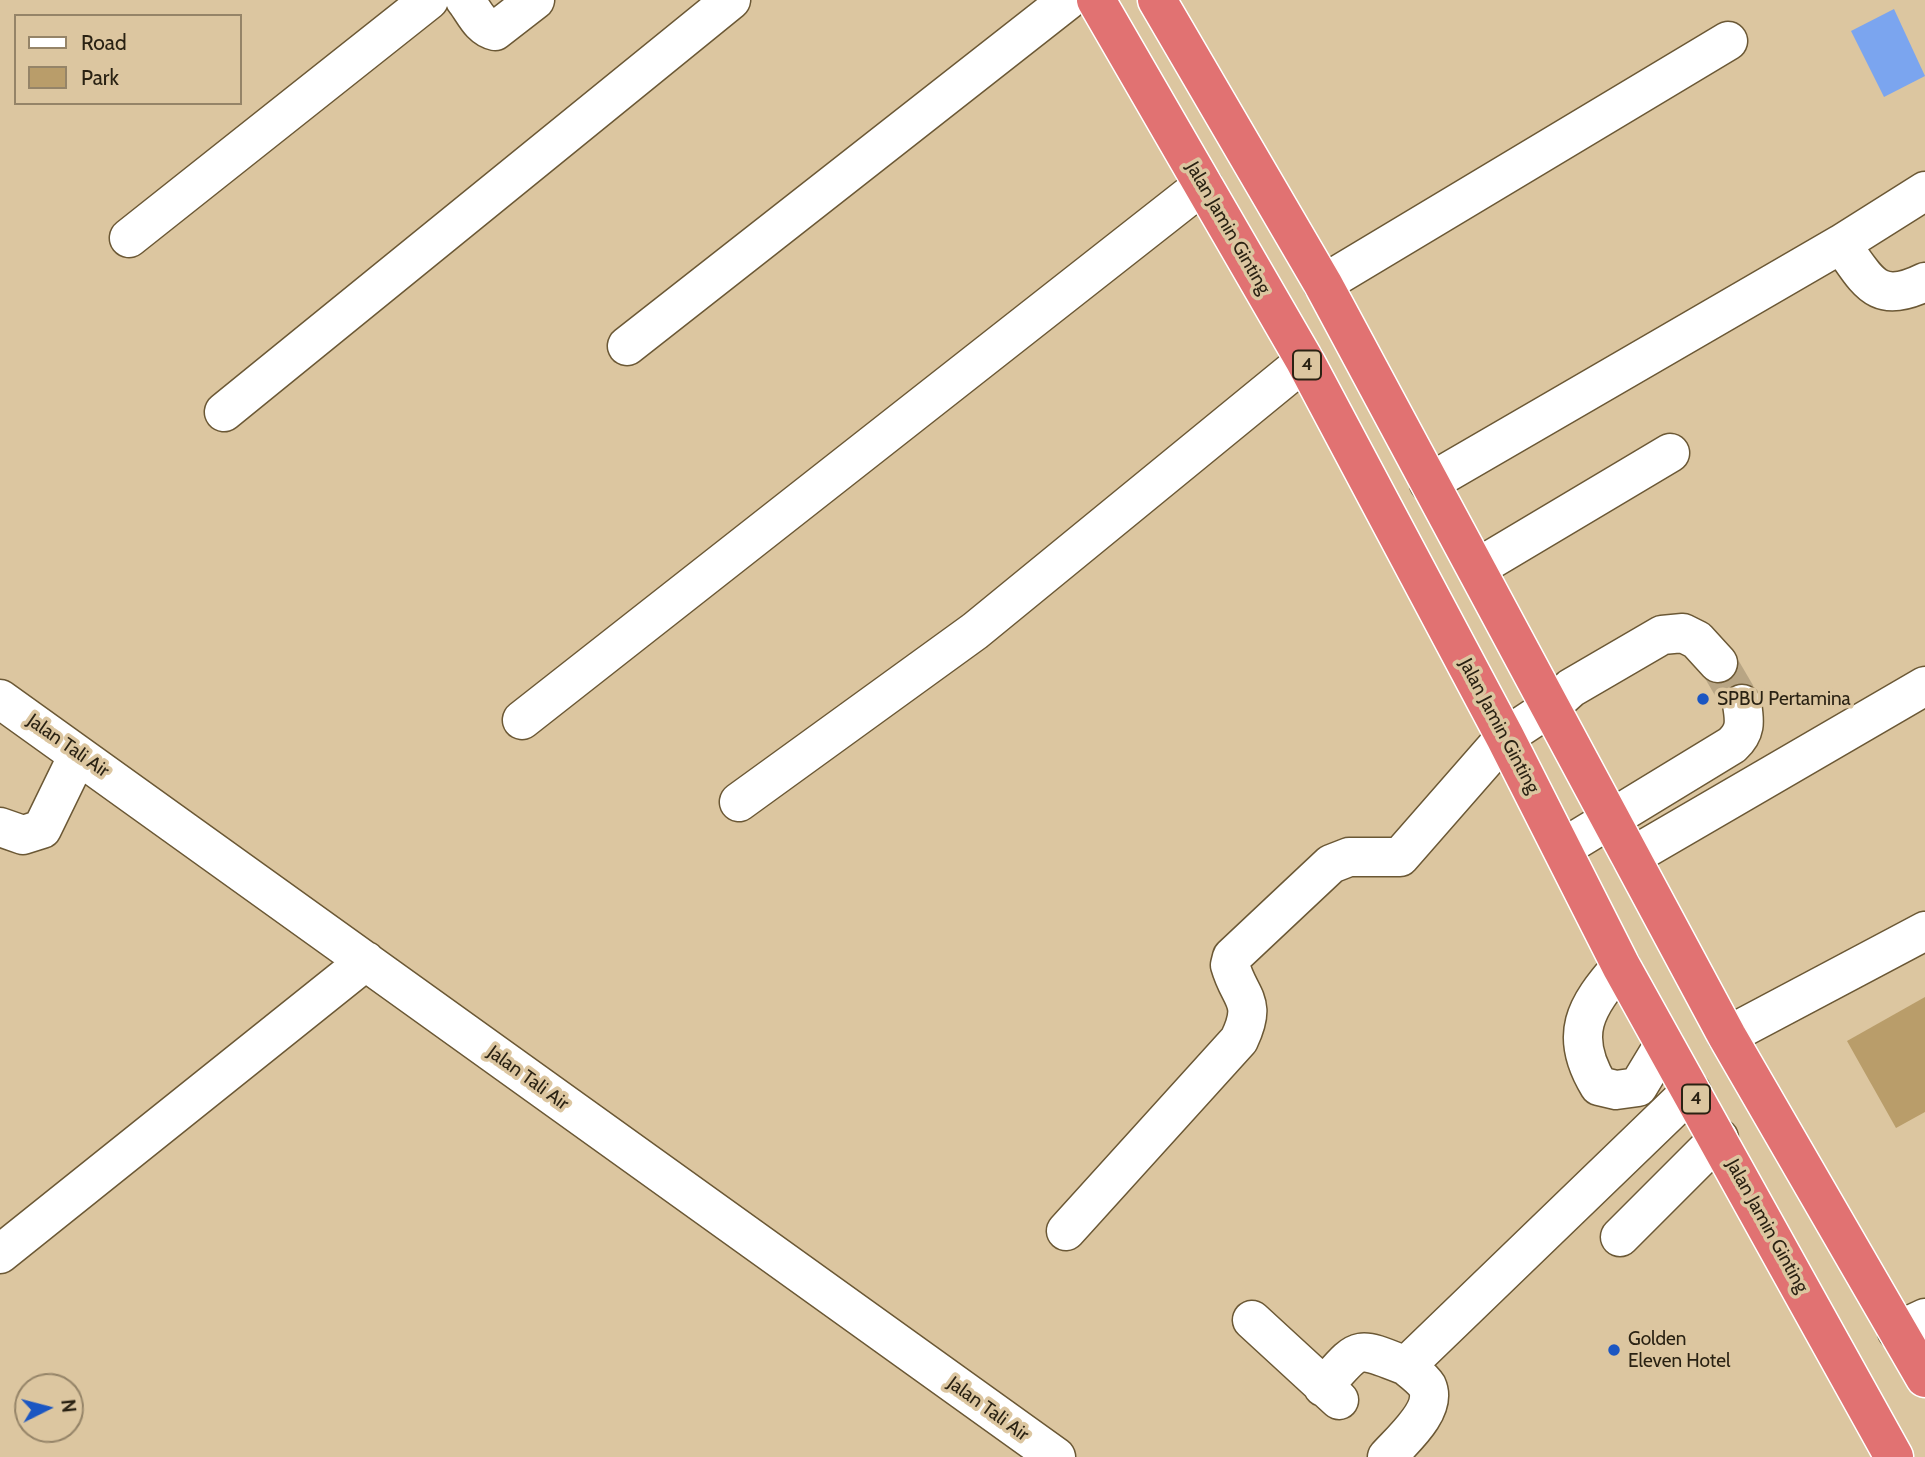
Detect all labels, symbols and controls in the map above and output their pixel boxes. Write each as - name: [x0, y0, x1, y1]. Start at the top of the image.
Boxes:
- legend: [14, 14, 242, 105]
- text: Road: [81, 30, 127, 55]
- text: Park: [81, 65, 119, 90]
- street label: Jalan Jamin Ginting: [1181, 158, 1275, 298]
- road number: 4: [1293, 351, 1321, 380]
- street label: Jalan Jamin Ginting: [1454, 655, 1544, 797]
- place label: SPBU Pertamina: [1717, 688, 1851, 710]
- marker: SPBU Pertamina: [1695, 691, 1711, 707]
- street label: Jalan Tali Air: [23, 709, 113, 783]
- street label: Jalan Tali Air: [483, 1041, 573, 1115]
- road number: 4: [1682, 1084, 1710, 1114]
- street label: Jalan Jamin Ginting: [1721, 1155, 1813, 1297]
- place label: Golden Eleven Hotel: [1628, 1328, 1730, 1372]
- marker: Golden Eleven Hotel: [1606, 1342, 1622, 1358]
- street label: Jalan Tali Air: [943, 1372, 1033, 1446]
- north arrow: [14, 1373, 84, 1443]
- text: N: [56, 1398, 81, 1414]

